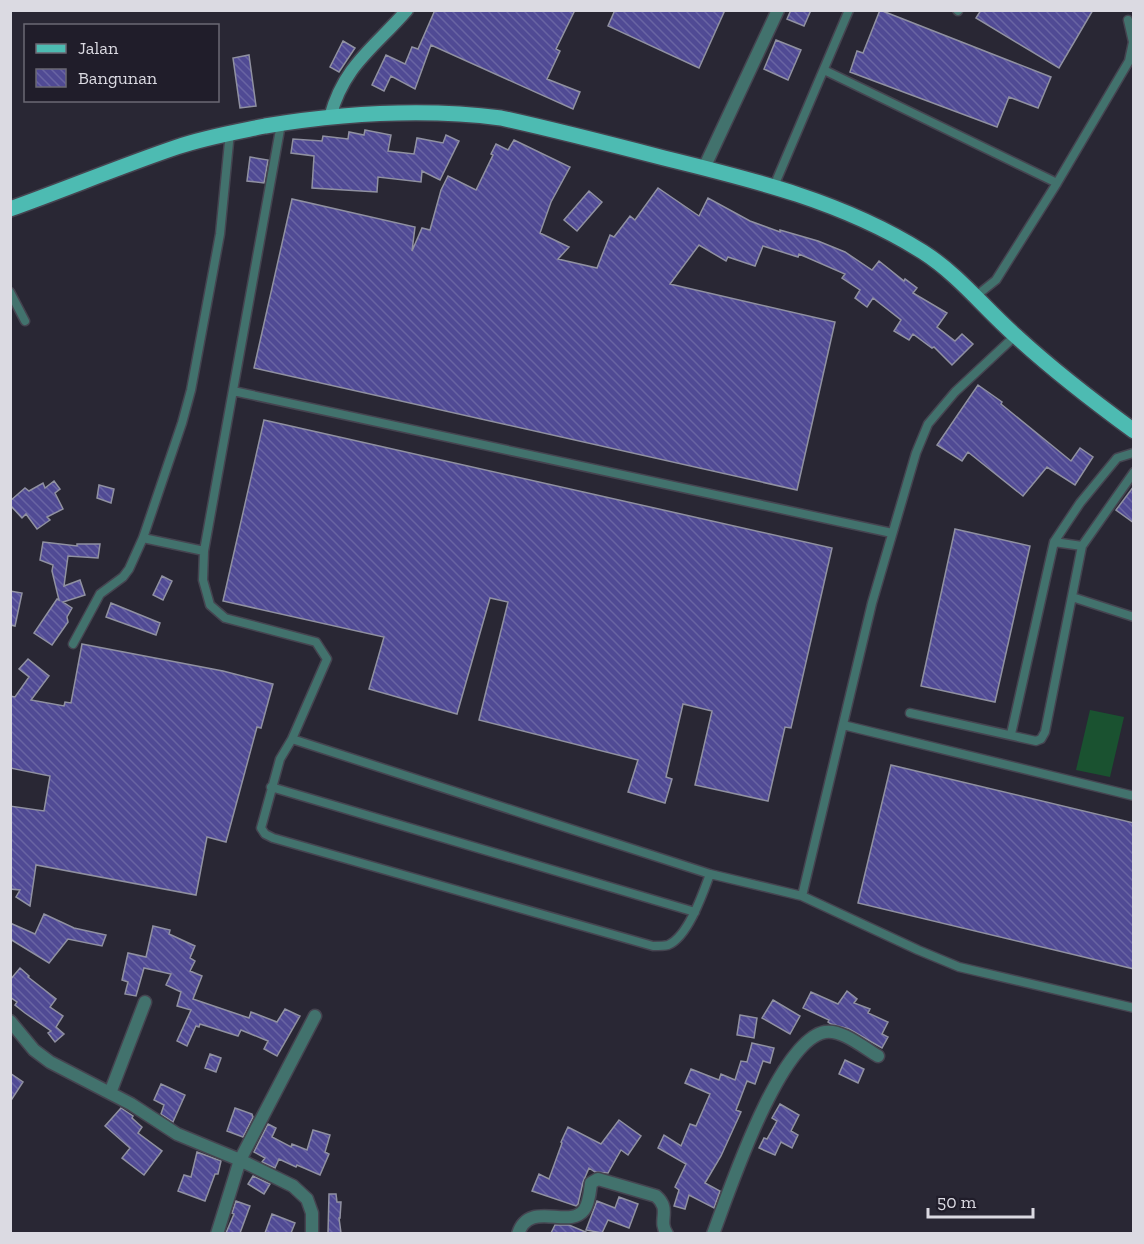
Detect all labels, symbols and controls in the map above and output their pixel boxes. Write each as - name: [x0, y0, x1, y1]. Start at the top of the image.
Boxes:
- legend: [24, 24, 219, 102]
- text: Jalan: [78, 37, 119, 59]
- text: Bangunan: [78, 67, 158, 89]
- scale bar: [928, 1181, 1033, 1219]
- text: 50 m: [937, 1191, 977, 1213]

